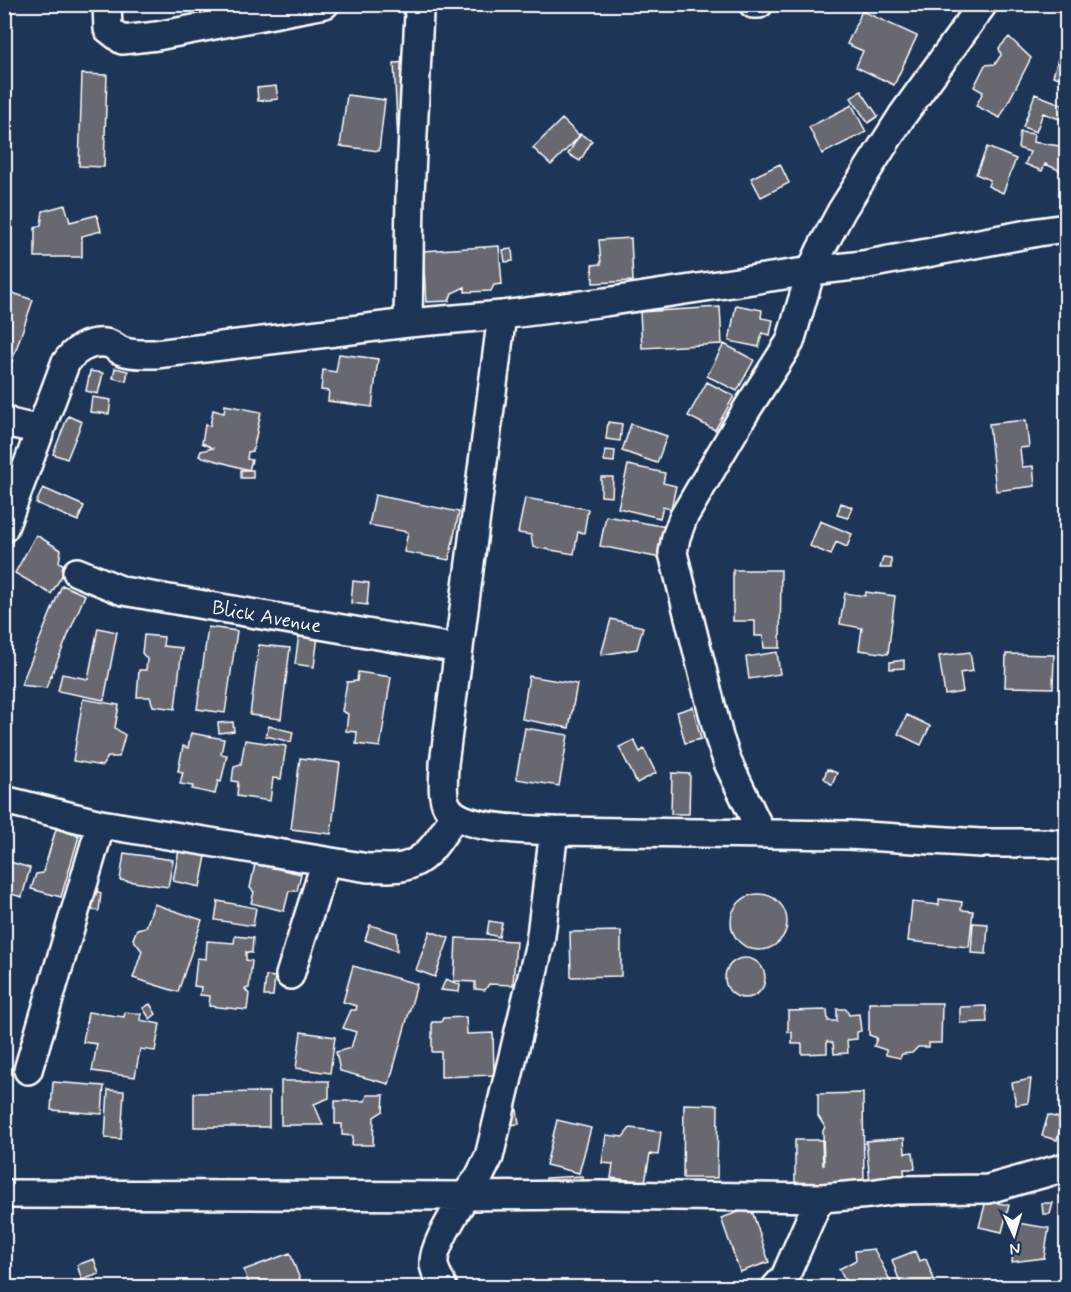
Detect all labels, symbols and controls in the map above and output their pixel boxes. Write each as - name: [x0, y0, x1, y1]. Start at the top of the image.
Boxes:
- street label: Blick Avenue: [210, 595, 324, 640]
- north arrow: [984, 1205, 1044, 1265]
- text: N: [1009, 1238, 1021, 1259]

